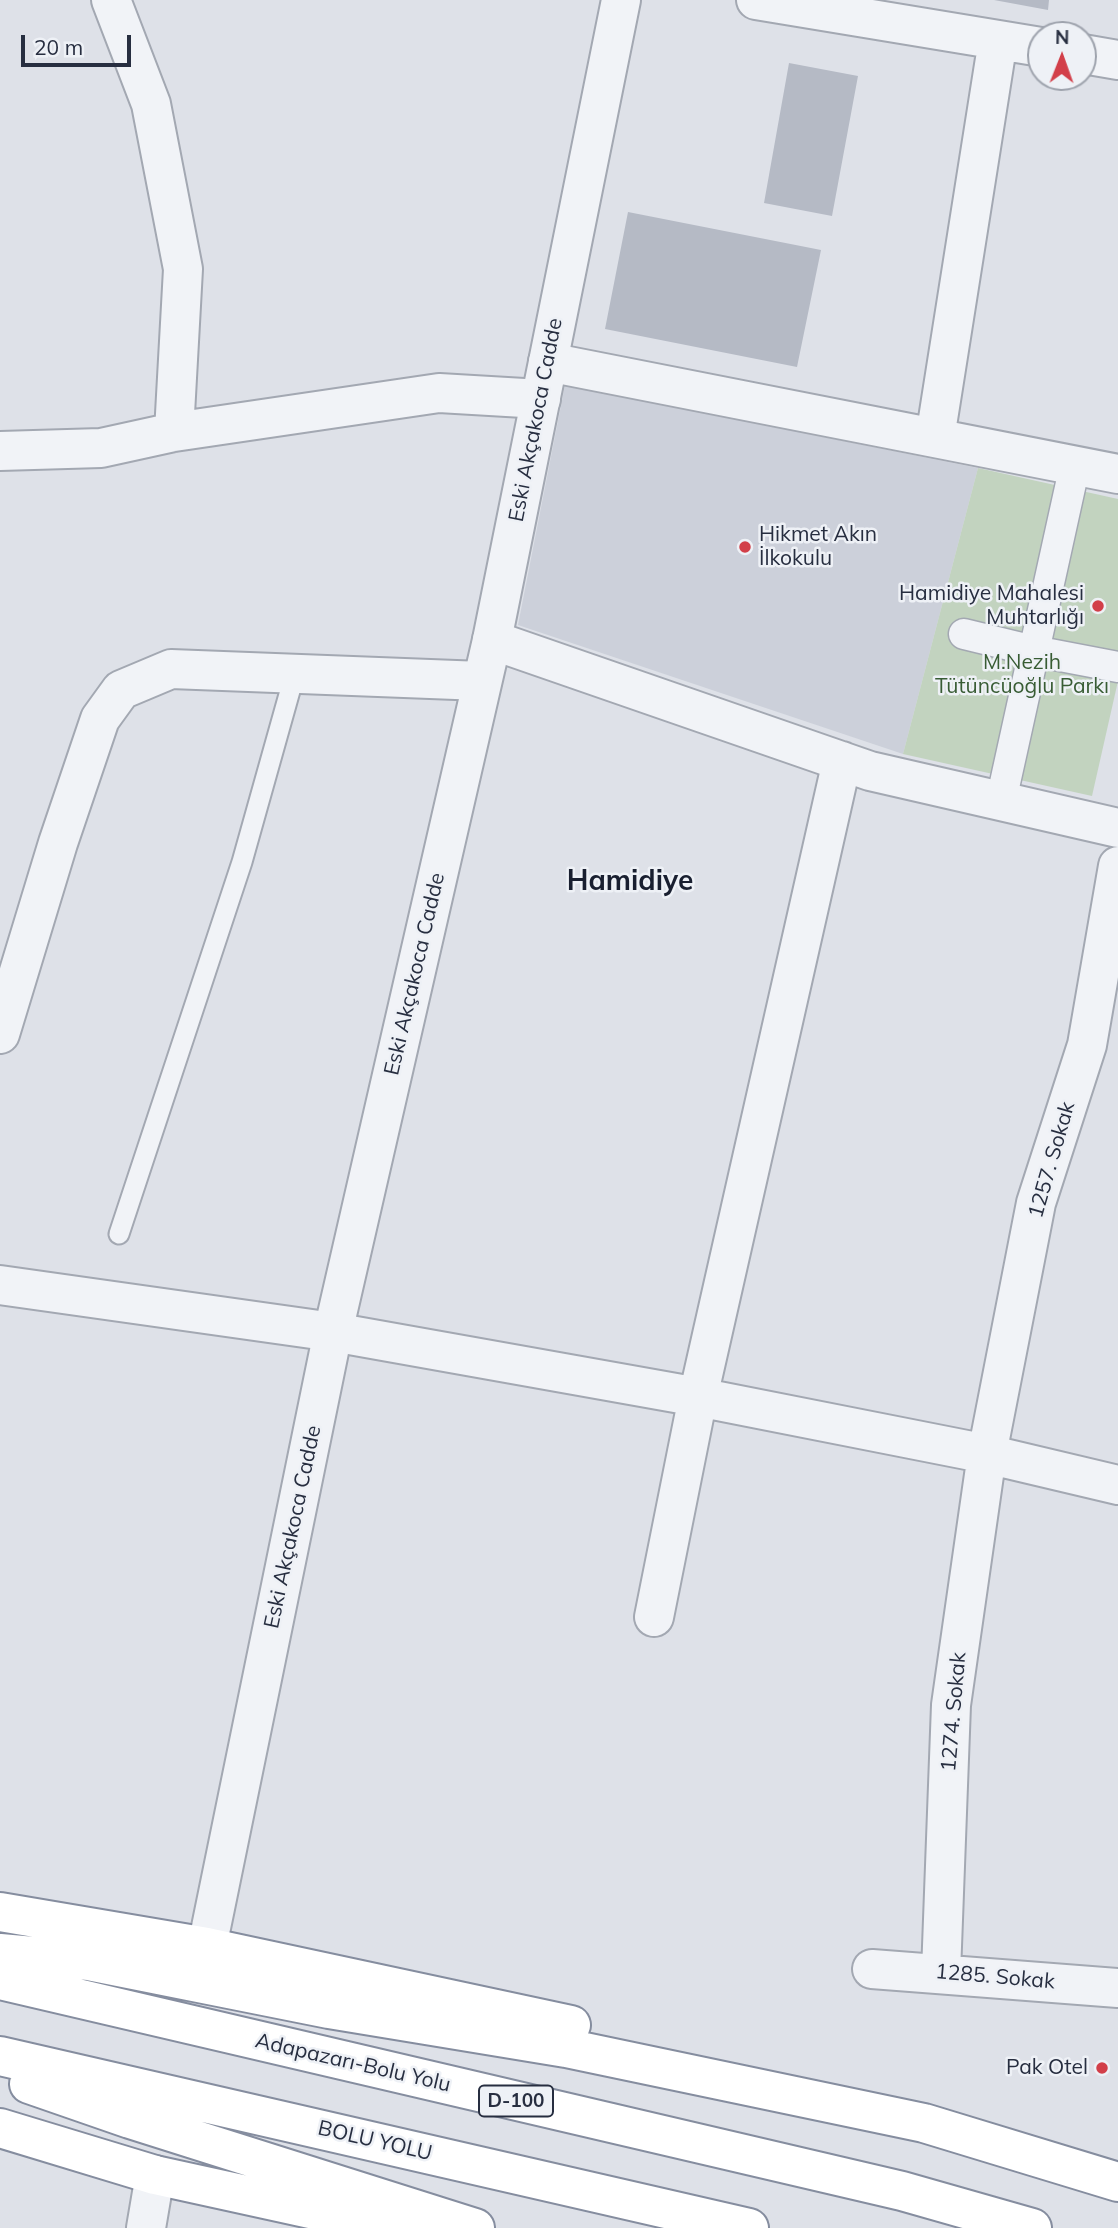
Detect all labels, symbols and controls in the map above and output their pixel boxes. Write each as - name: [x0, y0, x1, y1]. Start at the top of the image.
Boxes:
- scale bar: [24, 21, 135, 65]
- north arrow: [1027, 21, 1097, 91]
- text: N: [1055, 25, 1070, 49]
- text: 20 m: [34, 34, 83, 60]
- street label: Eski Akçakoca Cadde: [504, 316, 568, 524]
- place label: Hikmet Akın İlkokulu: [759, 522, 877, 572]
- marker: Hikmet Akın İlkokulu: [737, 539, 753, 555]
- place label: Hamidiye Mahalesi Muhtarlığı: [899, 581, 1084, 631]
- marker: Hamidiye Mahalesi Muhtarlığı: [1090, 598, 1106, 614]
- park label: M.Nezih Tütüncüoğlu Parkı: [935, 650, 1109, 700]
- district label: Hamidiye: [567, 865, 693, 899]
- street label: Eski Akçakoca Cadde: [379, 870, 451, 1078]
- street label: 1257. Sokak: [1023, 1099, 1081, 1221]
- street label: Eski Akçakoca Cadde: [259, 1423, 327, 1631]
- street label: 1274. Sokak: [936, 1651, 972, 1773]
- street label: 1285. Sokak: [934, 1959, 1056, 1995]
- street label: Adapazarı-Bolu Yolu: [253, 2028, 453, 2098]
- place label: Pak Otel: [1006, 2055, 1088, 2081]
- marker: Pak Otel: [1094, 2060, 1110, 2076]
- road number: D-100: [479, 2086, 553, 2116]
- street label: BOLU YOLU: [315, 2116, 435, 2166]

